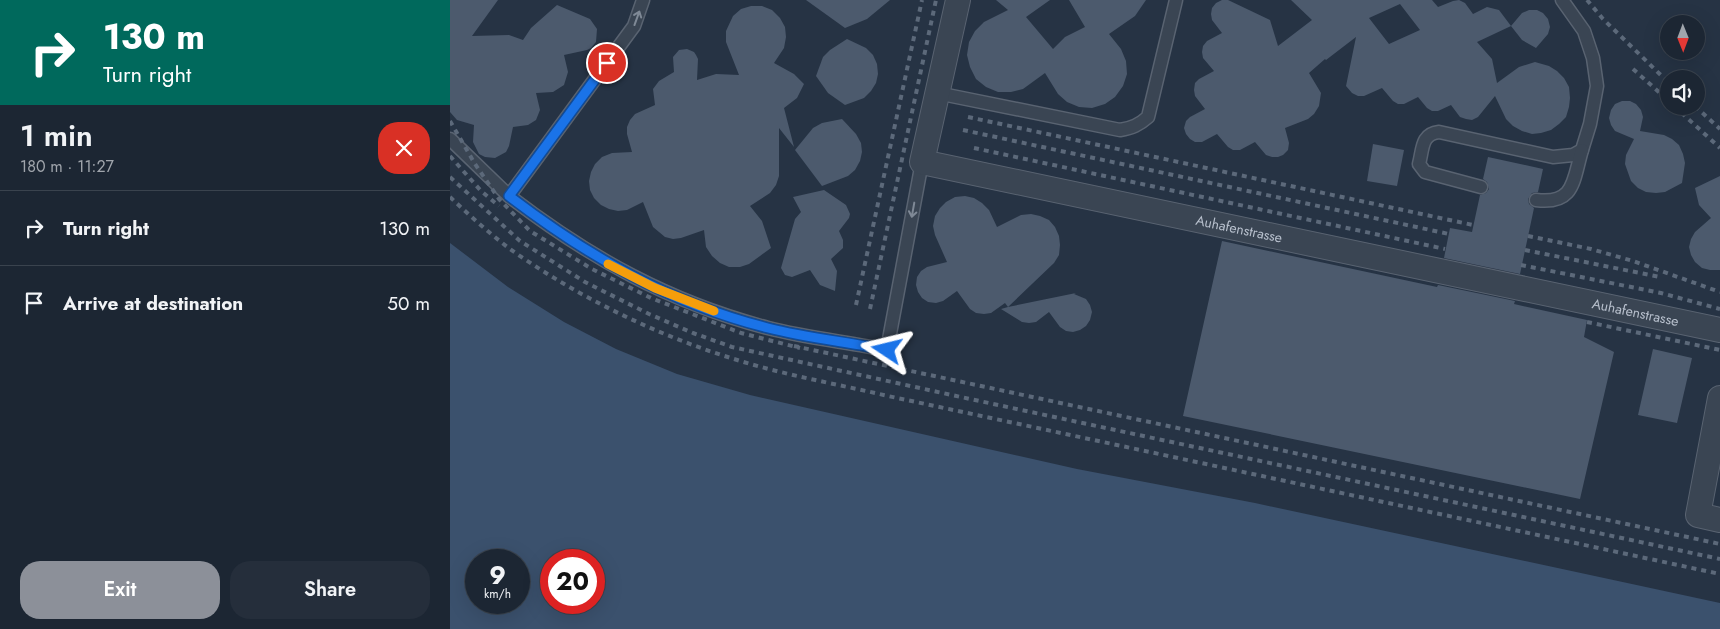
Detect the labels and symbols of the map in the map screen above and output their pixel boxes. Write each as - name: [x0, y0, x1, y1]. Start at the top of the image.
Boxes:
- one-way arrow: [633, 11, 642, 26]
- north arrow: [1660, 15, 1705, 60]
- pin: [586, 42, 628, 84]
- one-way arrow: [907, 202, 917, 218]
- street label: Auhafenstrasse: [1194, 210, 1284, 248]
- street label: Auhafenstrasse: [1590, 293, 1681, 331]
- position arrow: [860, 323, 912, 375]
- speed limit sign: 20: [540, 549, 605, 614]

